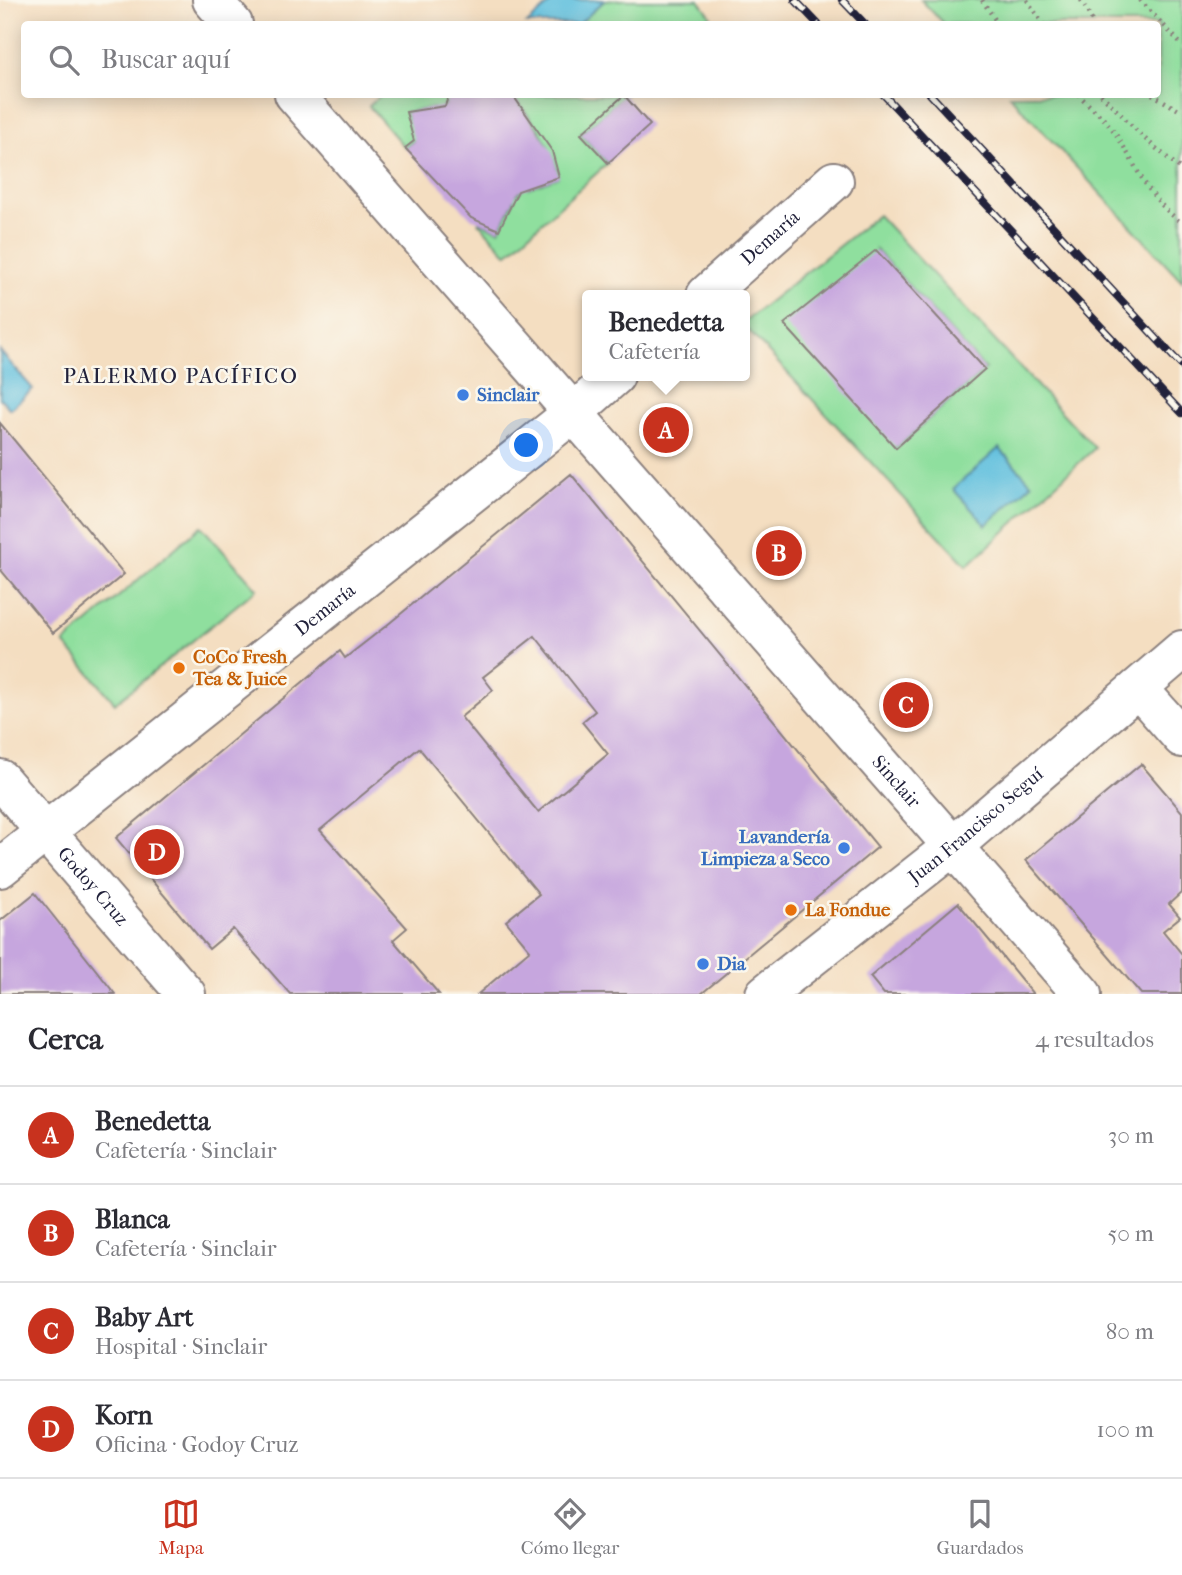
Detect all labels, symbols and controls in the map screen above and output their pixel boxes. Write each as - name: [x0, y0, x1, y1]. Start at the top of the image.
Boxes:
- search box: [21, 21, 1161, 98]
- icon: search: [45, 41, 83, 79]
- text: Buscar aquí: [101, 44, 230, 75]
- street label: Demaría: [736, 206, 804, 270]
- popup: [582, 290, 750, 381]
- text: Benedetta: [608, 307, 724, 338]
- text: Cafetería: [608, 338, 700, 365]
- district label: PALERMO PACÍFICO: [63, 364, 299, 388]
- place label: Sinclair: [477, 384, 540, 406]
- marker: Sinclair: [455, 387, 471, 403]
- pin: A: [643, 404, 689, 456]
- your location: [509, 428, 543, 462]
- pin: B: [756, 527, 802, 579]
- street label: Demaría: [290, 579, 360, 641]
- place label: CoCo Fresh Tea & Juice: [192, 646, 288, 690]
- marker: CoCo Fresh Tea & Juice: [171, 660, 187, 676]
- pin: C: [883, 679, 929, 731]
- street label: Sinclair: [867, 751, 926, 813]
- street label: Juan Francisco Seguí: [903, 763, 1048, 889]
- pin: D: [134, 826, 180, 878]
- place label: Lavandería Limpieza a Seco: [701, 826, 831, 870]
- marker: Lavandería Limpieza a Seco: [836, 840, 852, 856]
- street label: Godoy Cruz: [53, 843, 133, 930]
- place label: La Fondue: [805, 899, 891, 921]
- marker: La Fondue: [783, 902, 799, 918]
- place label: Dia: [717, 953, 747, 975]
- marker: Dia: [695, 956, 711, 972]
- text: Cerca: [28, 1022, 103, 1057]
- text: 4 resultados: [1035, 1026, 1154, 1053]
- text: Benedetta: [95, 1106, 210, 1137]
- text: A: [44, 1122, 58, 1149]
- text: 30 m: [1108, 1122, 1154, 1149]
- text: Cafetería · Sinclair: [95, 1137, 277, 1164]
- text: Blanca: [95, 1204, 170, 1235]
- text: B: [44, 1220, 58, 1247]
- text: 50 m: [1107, 1220, 1154, 1247]
- text: Cafetería · Sinclair: [95, 1235, 277, 1262]
- text: Baby Art: [95, 1302, 194, 1333]
- text: C: [43, 1318, 59, 1345]
- text: 80 m: [1106, 1318, 1154, 1345]
- text: Hospital · Sinclair: [95, 1333, 267, 1360]
- text: Korn: [95, 1400, 153, 1431]
- text: D: [42, 1416, 60, 1443]
- text: 100 m: [1096, 1416, 1154, 1443]
- text: Oficina · Godoy Cruz: [95, 1431, 299, 1458]
- tab: Mapa: [159, 1495, 204, 1559]
- tab: Cómo llegar: [521, 1495, 619, 1559]
- tab: Guardados: [936, 1495, 1023, 1559]

